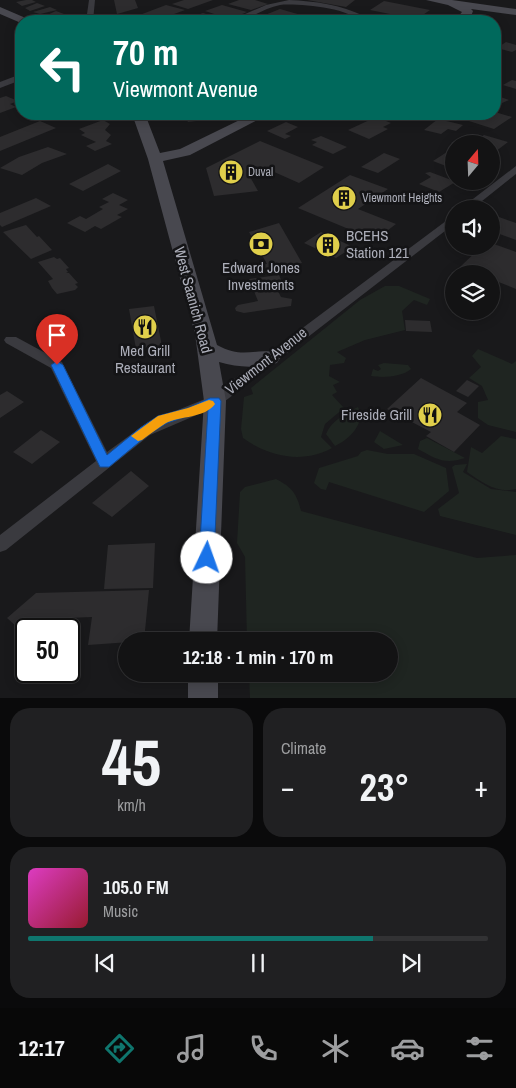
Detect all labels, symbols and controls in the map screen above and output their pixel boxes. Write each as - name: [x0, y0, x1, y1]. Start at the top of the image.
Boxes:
- text: 70 m: [113, 29, 178, 76]
- icon: left: [30, 35, 95, 100]
- text: Viewmont Avenue: [113, 74, 258, 104]
- north arrow: [445, 135, 500, 190]
- map controls: [445, 135, 500, 320]
- building icon: Duval: [218, 159, 244, 185]
- place label: Duval: [248, 164, 273, 180]
- building icon: Viewmont Heights: [331, 185, 357, 211]
- place label: Viewmont Heights: [362, 190, 442, 206]
- button: sound: [445, 200, 500, 255]
- place label: BCEHS Station 121: [346, 225, 409, 263]
- bank icon: Edward Jones Investments: [248, 231, 274, 257]
- building icon: BCEHS Station 121: [315, 232, 341, 258]
- street label: West Saanich Road: [169, 244, 218, 355]
- place label: Edward Jones Investments: [222, 257, 300, 295]
- button: layers: [445, 265, 500, 320]
- pin: [36, 314, 78, 365]
- restaurant icon: Med Grill Restaurant: [132, 314, 158, 340]
- icon: arrive: [43, 321, 71, 349]
- street label: Viewmont Avenue: [220, 322, 311, 399]
- place label: Med Grill Restaurant: [115, 340, 176, 378]
- restaurant icon: Fireside Grill: [417, 402, 443, 428]
- place label: Fireside Grill: [341, 404, 412, 425]
- position arrow: [180, 531, 232, 583]
- speed limit sign: 50: [15, 618, 80, 683]
- text: 12:18 · 1 min · 170 m: [183, 644, 333, 670]
- text: 45: [102, 718, 161, 805]
- text: Climate: [281, 737, 326, 759]
- text: 23°: [360, 762, 409, 813]
- text: −: [281, 768, 294, 806]
- text: +: [475, 768, 488, 806]
- text: km/h: [117, 794, 146, 816]
- text: 105.0 FM: [103, 874, 169, 900]
- text: Music: [103, 900, 138, 922]
- icon: previous: [91, 949, 119, 977]
- icon: pause: [244, 949, 272, 977]
- icon: next: [397, 949, 425, 977]
- icon: directions: [102, 1031, 137, 1066]
- icon: music: [174, 1031, 209, 1066]
- icon: phone: [246, 1031, 281, 1066]
- icon: climate: [318, 1031, 353, 1066]
- icon: car: [390, 1031, 425, 1066]
- icon: filters: [462, 1031, 497, 1066]
- text: 12:17: [19, 1033, 65, 1063]

